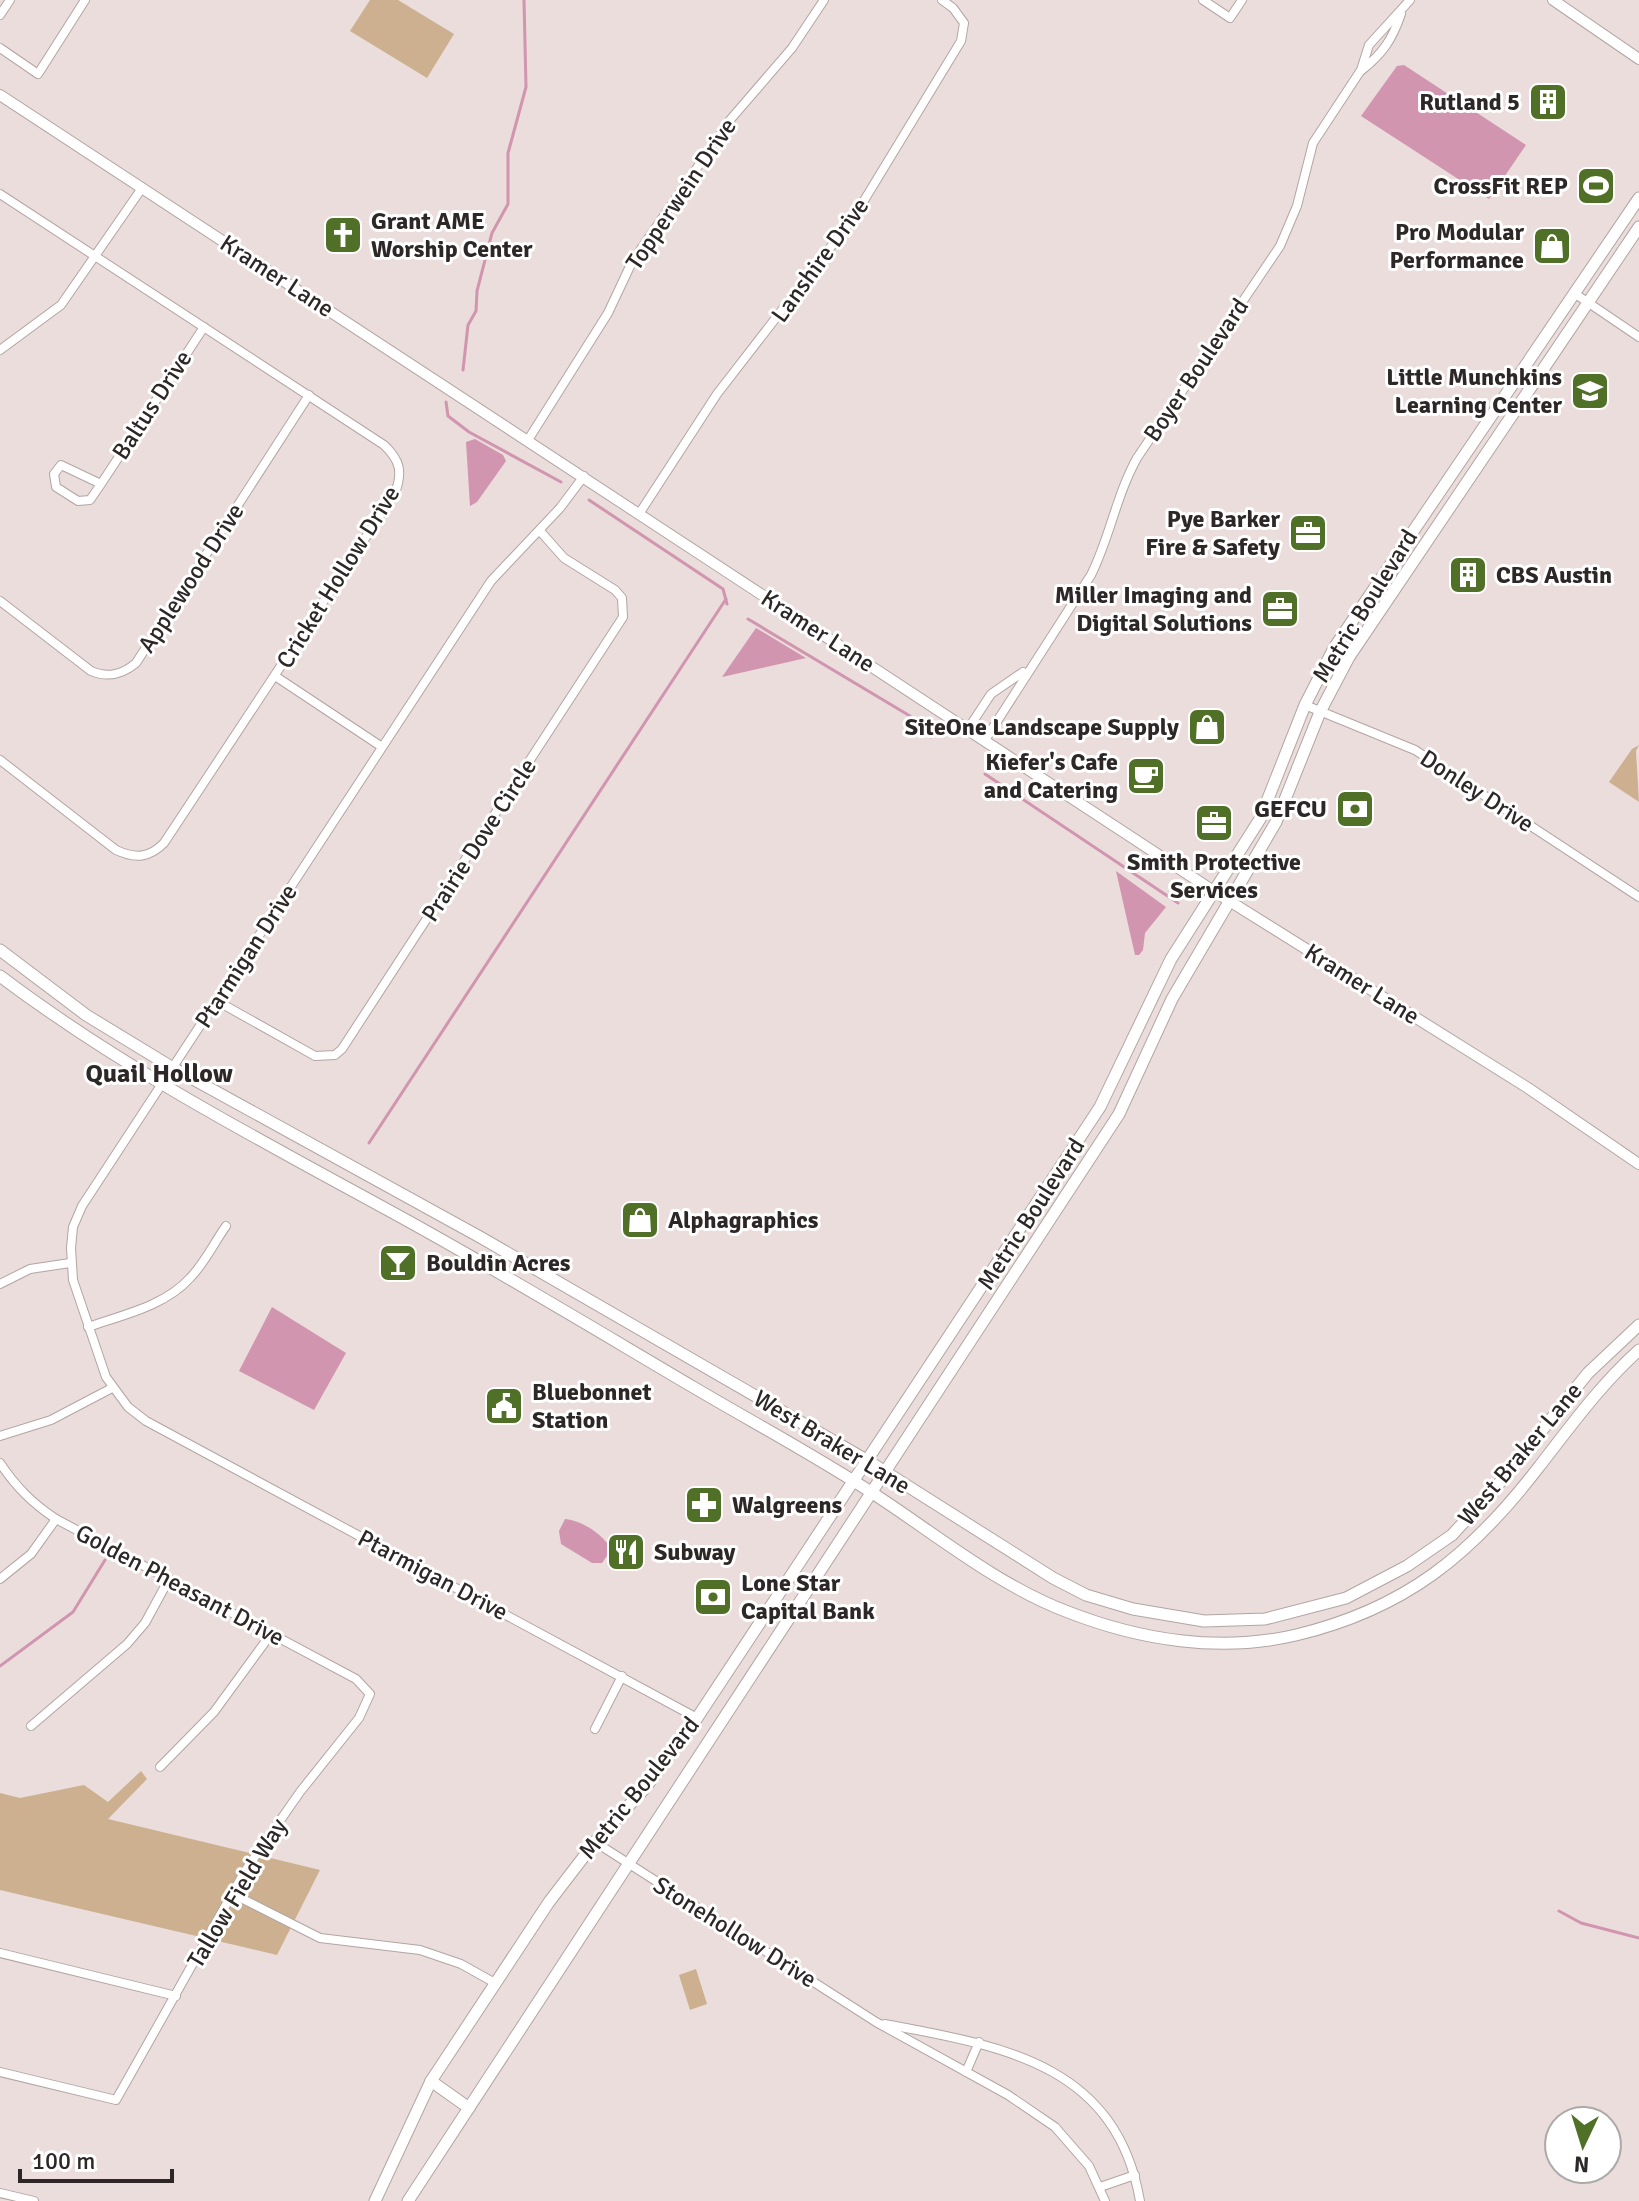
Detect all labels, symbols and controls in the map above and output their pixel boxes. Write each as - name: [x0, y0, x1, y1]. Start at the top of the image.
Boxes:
- building icon: Rutland 5: [1527, 81, 1569, 123]
- place label: Rutland 5: [1419, 87, 1520, 117]
- street label: Topperwein Drive: [619, 112, 743, 276]
- sports icon: CrossFit REP: [1575, 165, 1617, 207]
- place label: CrossFit REP: [1434, 171, 1568, 201]
- street label: Lanshire Drive: [765, 192, 875, 328]
- place label: Grant AME Worship Center: [371, 206, 533, 264]
- church icon: Grant AME Worship Center: [322, 214, 364, 256]
- place label: Pro Modular Performance: [1389, 217, 1524, 275]
- shop icon: Pro Modular Performance: [1531, 225, 1573, 267]
- street label: Kramer Lane: [214, 228, 340, 324]
- street label: Boyer Boulevard: [1137, 292, 1255, 448]
- street label: Baltus Drive: [106, 345, 198, 465]
- place label: Little Munchkins Learning Center: [1386, 362, 1562, 420]
- school or university icon: Little Munchkins Learning Center: [1569, 370, 1611, 412]
- street label: Cricket Hollow Drive: [270, 480, 406, 674]
- street label: Applewood Drive: [132, 498, 250, 658]
- place label: Pye Barker Fire & Safety: [1145, 504, 1280, 562]
- office icon: Pye Barker Fire & Safety: [1287, 512, 1329, 554]
- street label: Metric Boulevard: [1306, 524, 1424, 688]
- building icon: CBS Austin: [1447, 554, 1489, 596]
- place label: CBS Austin: [1496, 560, 1612, 590]
- place label: Miller Imaging and Digital Solutions: [1055, 580, 1252, 638]
- street label: Kramer Lane: [755, 583, 881, 679]
- office icon: Miller Imaging and Digital Solutions: [1259, 588, 1301, 630]
- shop icon: SiteOne Landscape Supply: [1186, 706, 1228, 748]
- place label: SiteOne Landscape Supply: [905, 712, 1179, 742]
- street label: Donley Drive: [1414, 743, 1540, 839]
- place label: Kiefer's Cafe and Catering: [984, 747, 1118, 805]
- street label: Prairie Dove Circle: [415, 753, 543, 927]
- cafe icon: Kiefer's Cafe and Catering: [1125, 755, 1167, 797]
- bank icon: GEFCU: [1334, 788, 1376, 830]
- place label: GEFCU: [1254, 794, 1327, 824]
- office icon: Smith Protective Services: [1193, 802, 1235, 844]
- place label: Smith Protective Services: [1127, 847, 1301, 905]
- street label: Ptarmigan Drive: [188, 878, 304, 1034]
- street label: Kramer Lane: [1299, 937, 1425, 1031]
- district label: Quail Hollow: [85, 1058, 233, 1090]
- street label: Metric Boulevard: [971, 1132, 1091, 1296]
- shop icon: Alphagraphics: [619, 1199, 661, 1241]
- place label: Alphagraphics: [668, 1205, 819, 1235]
- bar icon: Bouldin Acres: [377, 1242, 419, 1284]
- place label: Bouldin Acres: [426, 1248, 571, 1278]
- street label: West Braker Lane: [1451, 1376, 1589, 1532]
- place label: Bluebonnet Station: [532, 1377, 652, 1435]
- street label: West Braker Lane: [748, 1383, 916, 1501]
- public building icon: Bluebonnet Station: [483, 1385, 525, 1427]
- pharmacy icon: Walgreens: [683, 1484, 725, 1526]
- place label: Walgreens: [732, 1490, 843, 1520]
- street label: Golden Pheasant Drive: [71, 1517, 289, 1653]
- street label: Ptarmigan Drive: [353, 1523, 513, 1627]
- restaurant icon: Subway: [605, 1531, 647, 1573]
- place label: Subway: [654, 1537, 735, 1567]
- place label: Lone Star Capital Bank: [741, 1568, 875, 1626]
- bank icon: Lone Star Capital Bank: [692, 1576, 734, 1618]
- street label: Metric Boulevard: [572, 1710, 706, 1866]
- street label: Tallow Field Way: [181, 1813, 293, 1973]
- street label: Stonehollow Drive: [648, 1870, 822, 1994]
- north arrow: [1543, 2105, 1623, 2185]
- scale bar: [20, 2133, 172, 2183]
- text: 100 m: [32, 2146, 95, 2176]
- text: N: [1573, 2150, 1590, 2178]

